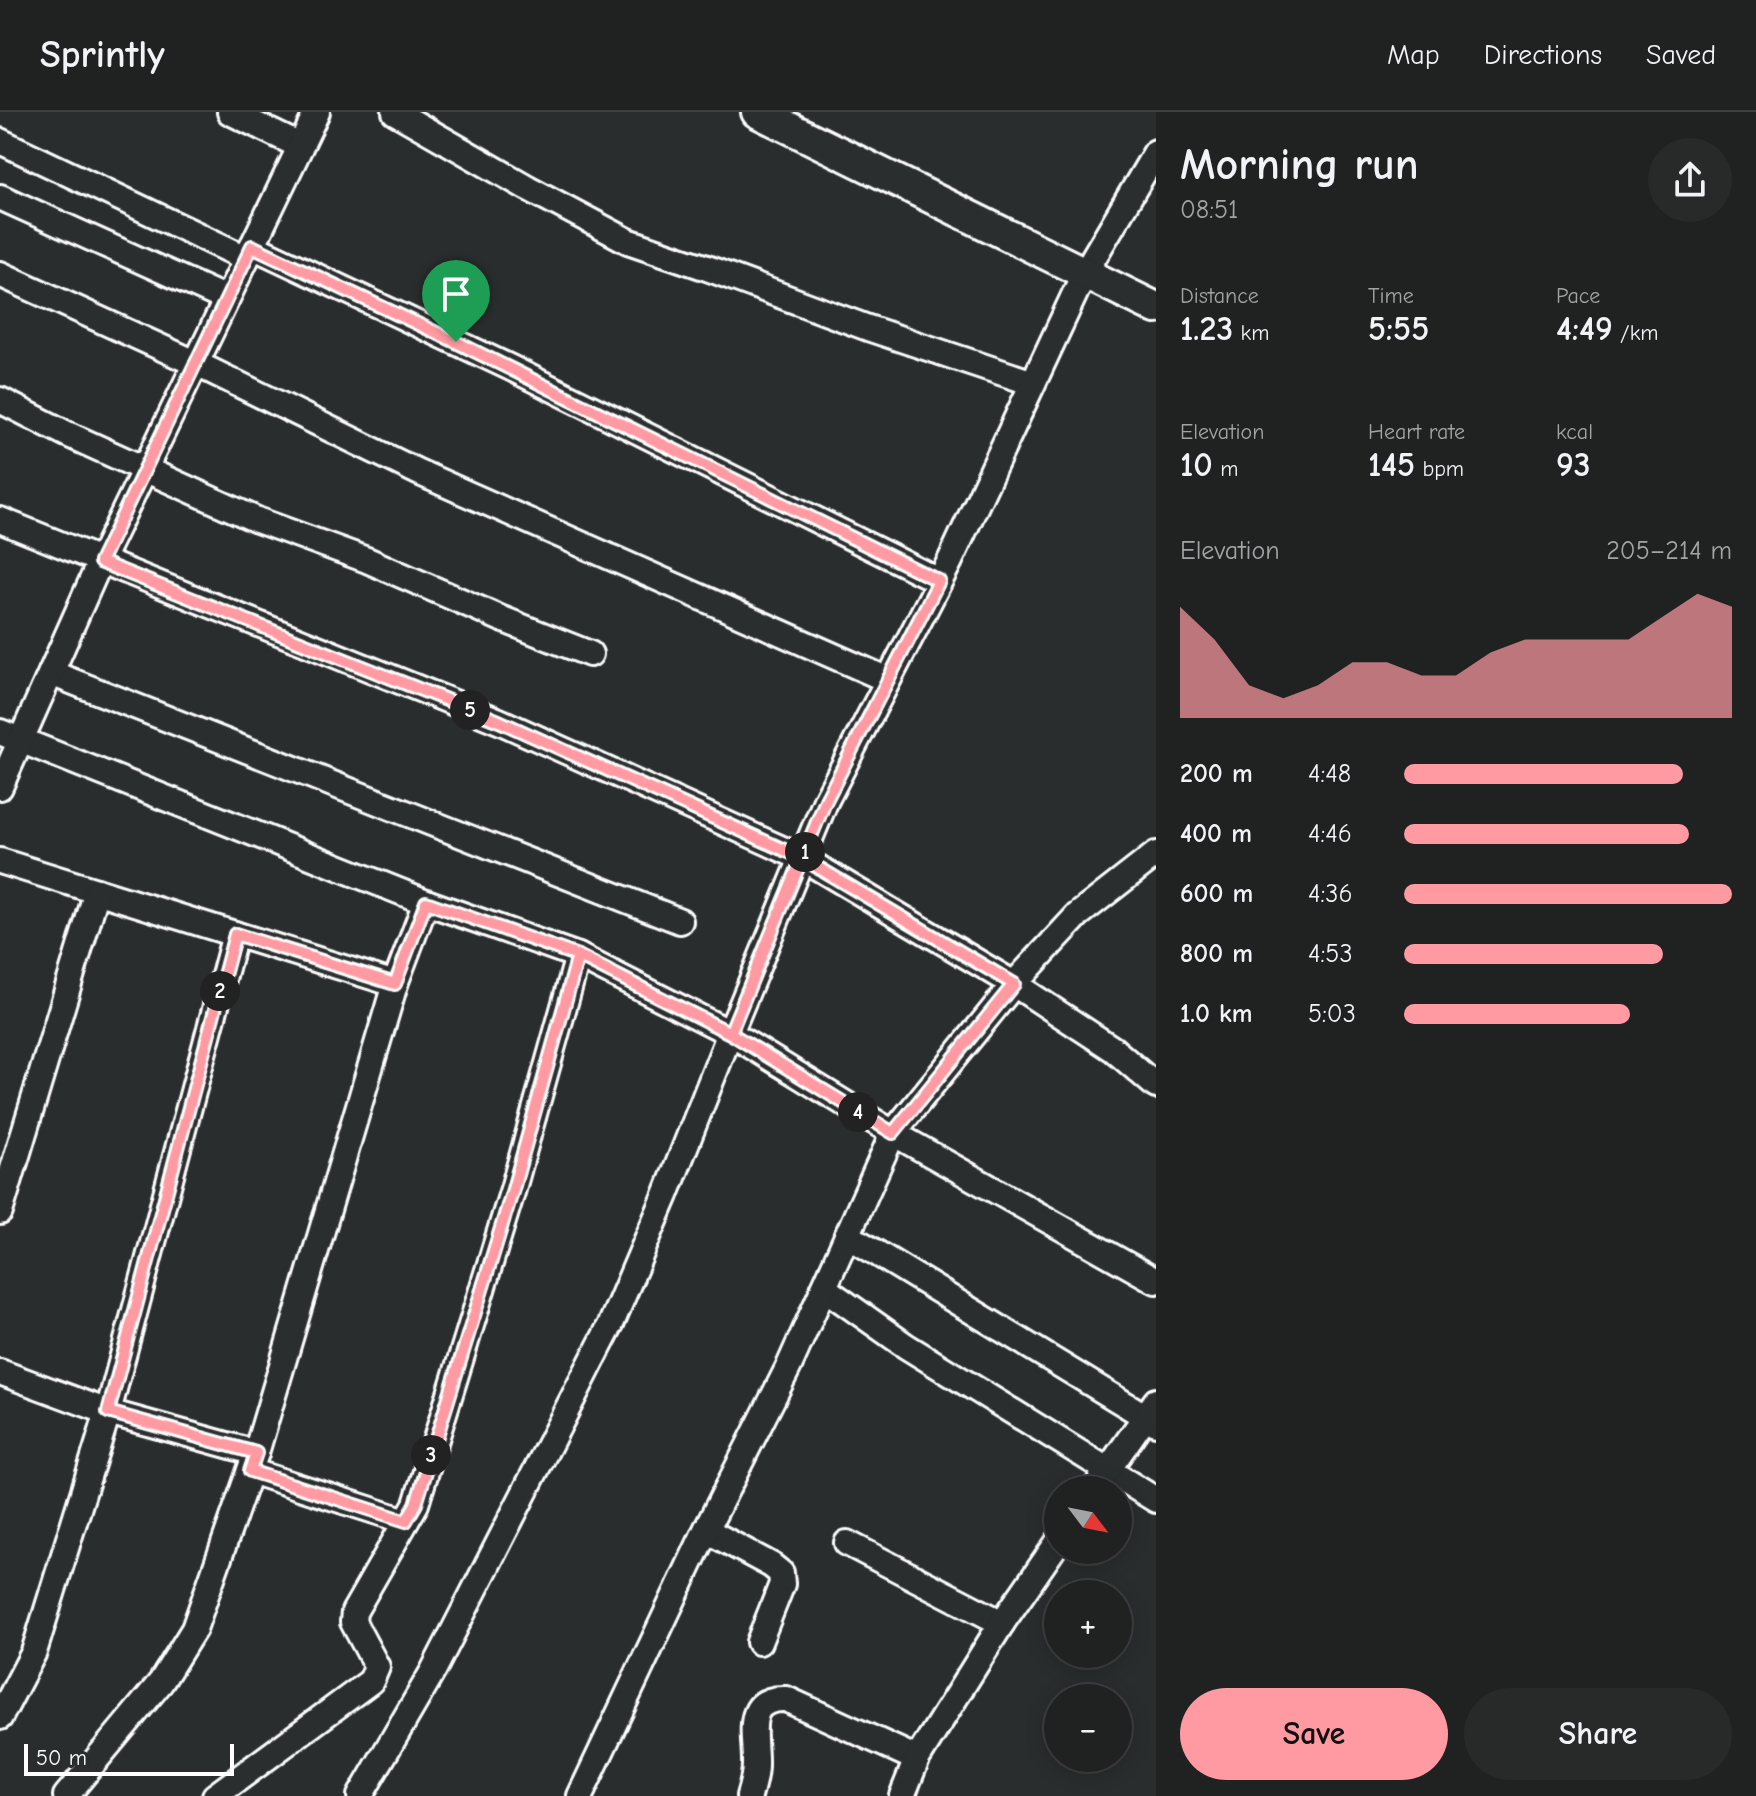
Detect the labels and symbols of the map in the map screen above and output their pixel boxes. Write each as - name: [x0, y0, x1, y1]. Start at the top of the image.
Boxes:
- pin: [422, 260, 490, 342]
- pin: 5: [450, 690, 490, 730]
- pin: 1: [785, 832, 825, 872]
- pin: 2: [200, 971, 240, 1011]
- pin: 4: [838, 1092, 878, 1132]
- pin: 3: [411, 1435, 451, 1475]
- north arrow: [1044, 1476, 1132, 1564]
- scale bar: [24, 1740, 234, 1776]

